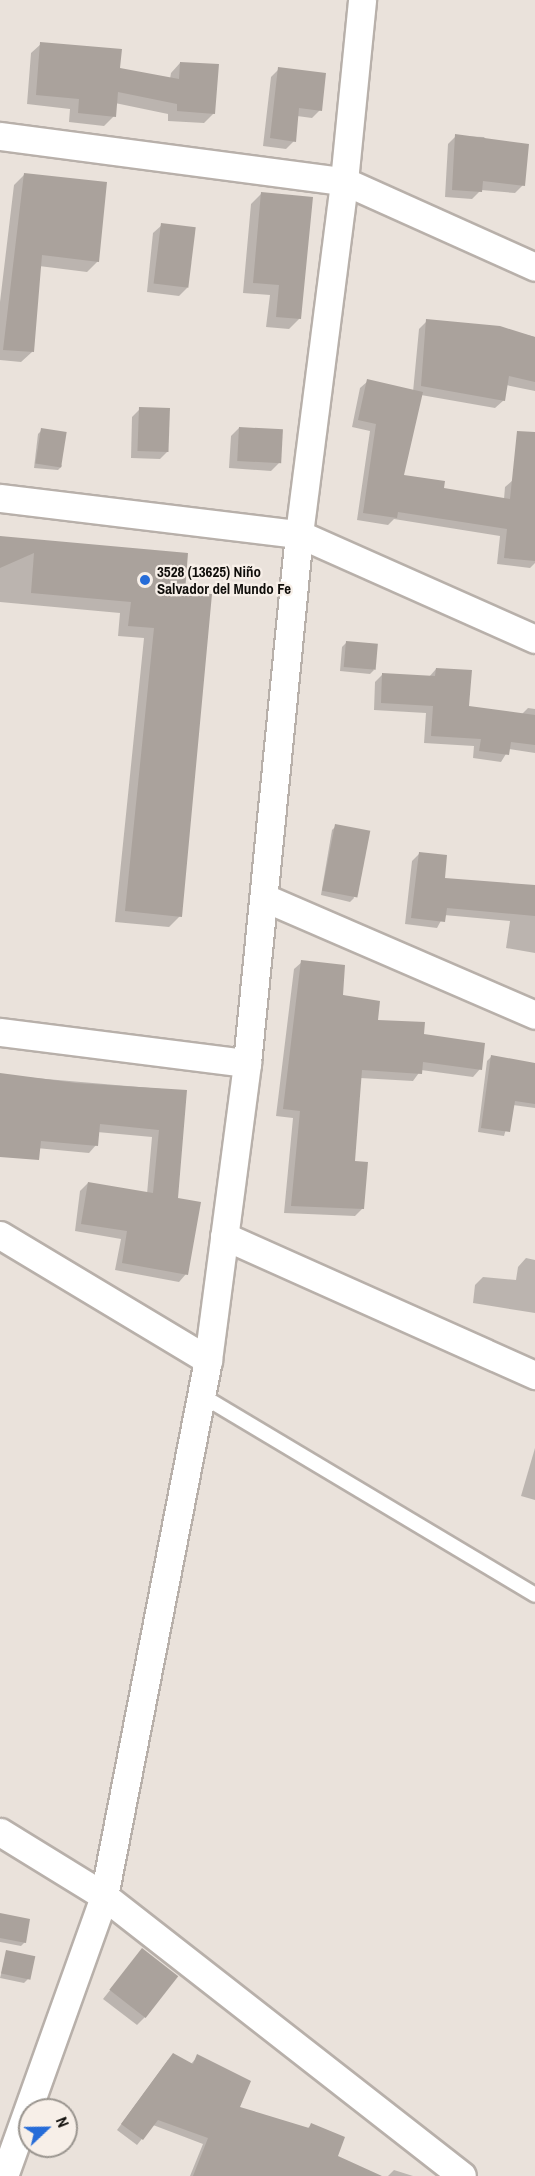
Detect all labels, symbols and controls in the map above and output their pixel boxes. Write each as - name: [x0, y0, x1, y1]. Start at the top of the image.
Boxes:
- place label: 3528 (13625) Niño Salvador del Mundo Fe: [157, 562, 291, 597]
- marker: 3528 (13625) Niño Salvador del Mundo Fe: [138, 573, 152, 587]
- north arrow: [18, 2098, 78, 2158]
- text: N: [51, 2113, 75, 2131]

